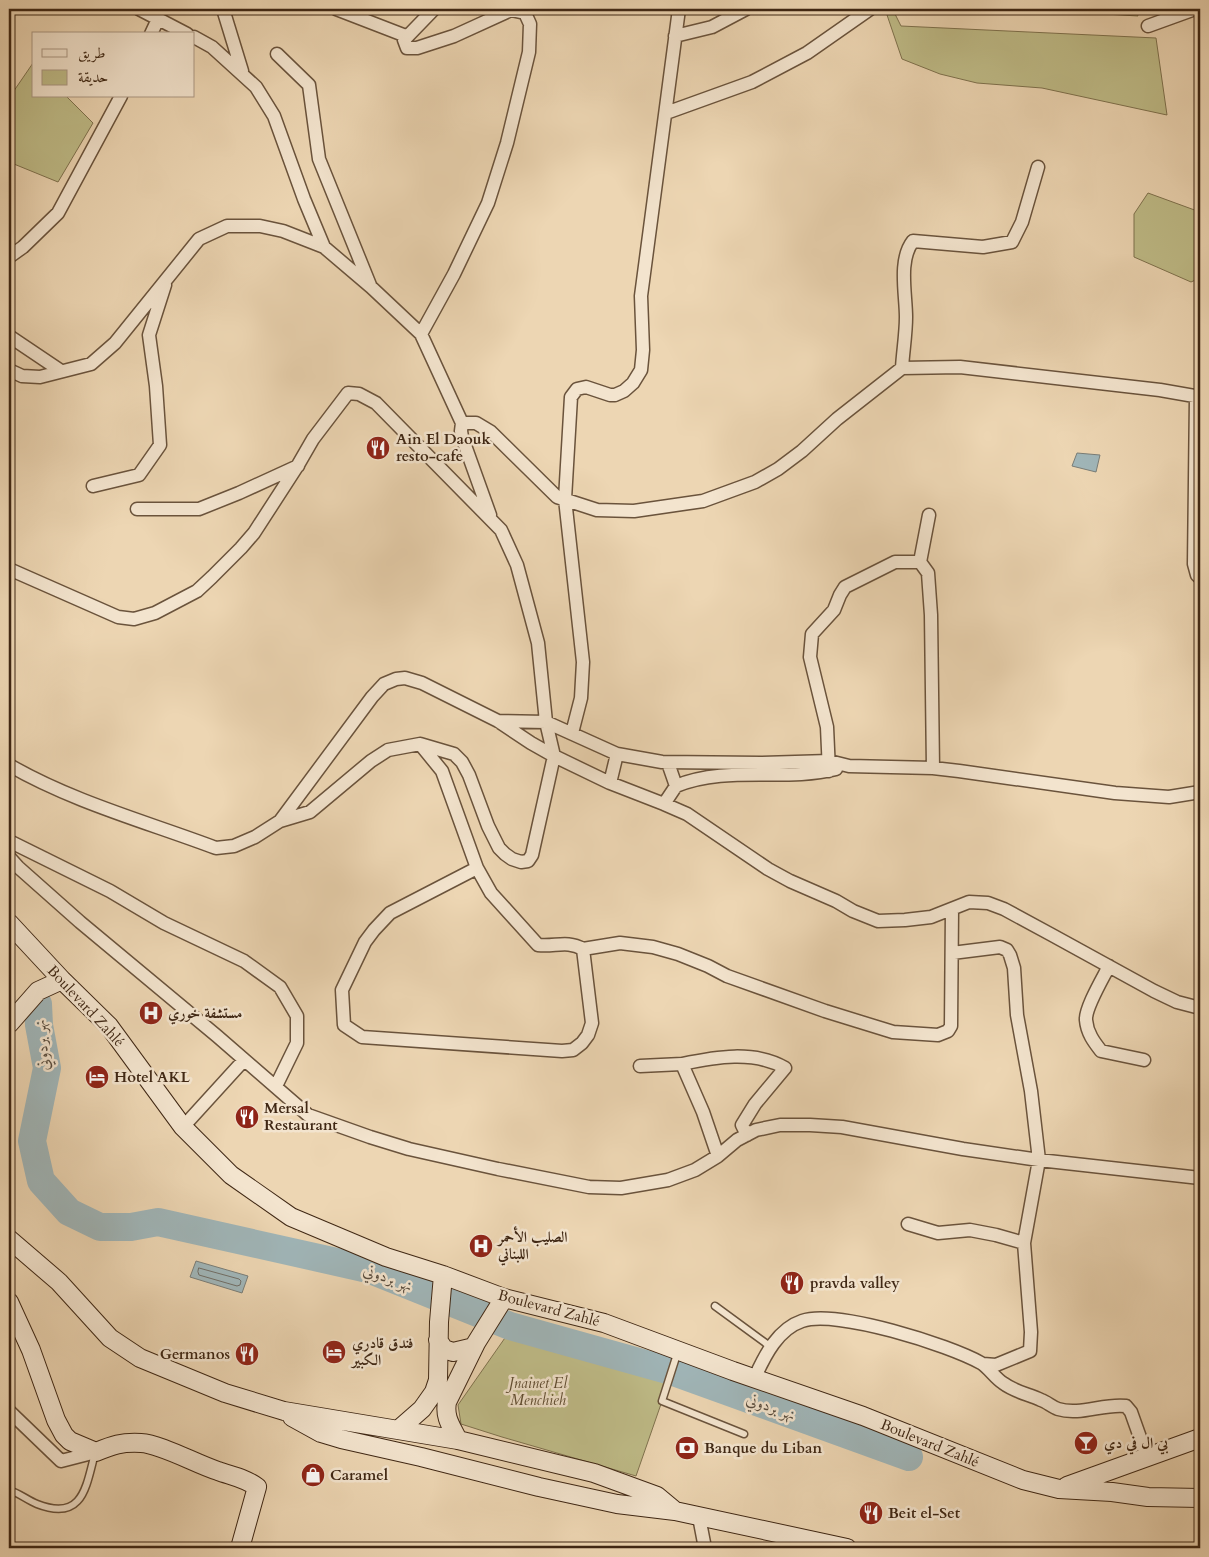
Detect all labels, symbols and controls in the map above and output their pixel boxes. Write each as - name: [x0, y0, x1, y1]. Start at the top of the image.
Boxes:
- legend: [32, 32, 195, 98]
- text: طريق: [78, 43, 105, 63]
- text: حديقة: [78, 67, 108, 87]
- place label: Ain El Daouk resto-cafe: [396, 429, 492, 466]
- restaurant icon: Ain El Daouk resto-cafe: [365, 435, 391, 461]
- street label: Boulevard Zahlé: [43, 961, 129, 1051]
- hospital icon: مستشفة خوري: [138, 1000, 164, 1026]
- place label: مستشفة خوري: [168, 1003, 243, 1025]
- water label: نهر بردوني: [29, 1018, 56, 1072]
- hotel icon: Hotel AKL: [84, 1064, 110, 1090]
- place label: Hotel AKL: [114, 1067, 191, 1087]
- place label: Mersal Restaurant: [264, 1098, 338, 1135]
- restaurant icon: Mersal Restaurant: [234, 1104, 260, 1130]
- place label: الصليب الأحمر اللبناني: [496, 1226, 568, 1266]
- hospital icon: الصليب الأحمر اللبناني: [468, 1233, 494, 1259]
- water label: نهر بردوني: [360, 1259, 416, 1298]
- restaurant icon: pravda valley: [779, 1270, 805, 1296]
- place label: pravda valley: [810, 1273, 900, 1293]
- street label: Boulevard Zahlé: [496, 1285, 602, 1331]
- place label: فندق قادري الكبير: [350, 1333, 414, 1370]
- hotel icon: فندق قادري الكبير: [321, 1339, 347, 1365]
- restaurant icon: Germanos: [234, 1341, 260, 1367]
- place label: Germanos: [160, 1344, 230, 1364]
- park label: Jnainet El Menchieh: [505, 1373, 568, 1410]
- water label: نهر بردوني: [743, 1388, 799, 1427]
- street label: Boulevard Zahlé: [878, 1414, 982, 1472]
- bar icon: بي ال في دي: [1073, 1430, 1099, 1456]
- place label: بي ال في دي: [1104, 1433, 1168, 1455]
- bank icon: Banque du Liban: [674, 1435, 700, 1461]
- place label: Banque du Liban: [704, 1438, 822, 1458]
- shop icon: Caramel: [300, 1462, 326, 1488]
- place label: Caramel: [330, 1465, 389, 1485]
- restaurant icon: Beit el-Set: [858, 1500, 884, 1526]
- place label: Beit el-Set: [888, 1503, 961, 1523]

